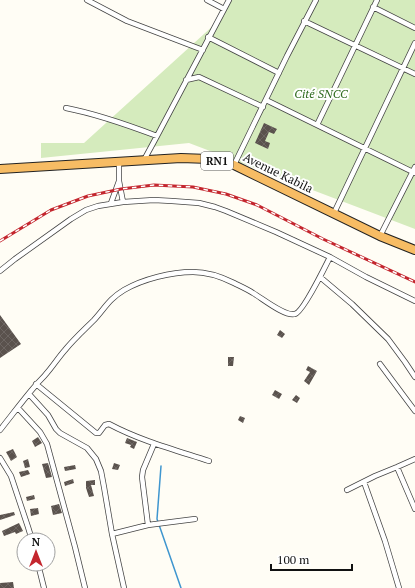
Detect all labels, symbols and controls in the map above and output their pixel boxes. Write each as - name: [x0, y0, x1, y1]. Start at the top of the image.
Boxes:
- park label: Cité SNCC: [294, 86, 349, 101]
- street label: Avenue Kabila: [241, 149, 316, 196]
- road number: RN1: [201, 152, 233, 170]
- north arrow: [16, 532, 56, 572]
- text: N: [32, 535, 41, 549]
- scale bar: [271, 546, 352, 572]
- text: 100 m: [277, 552, 310, 567]

